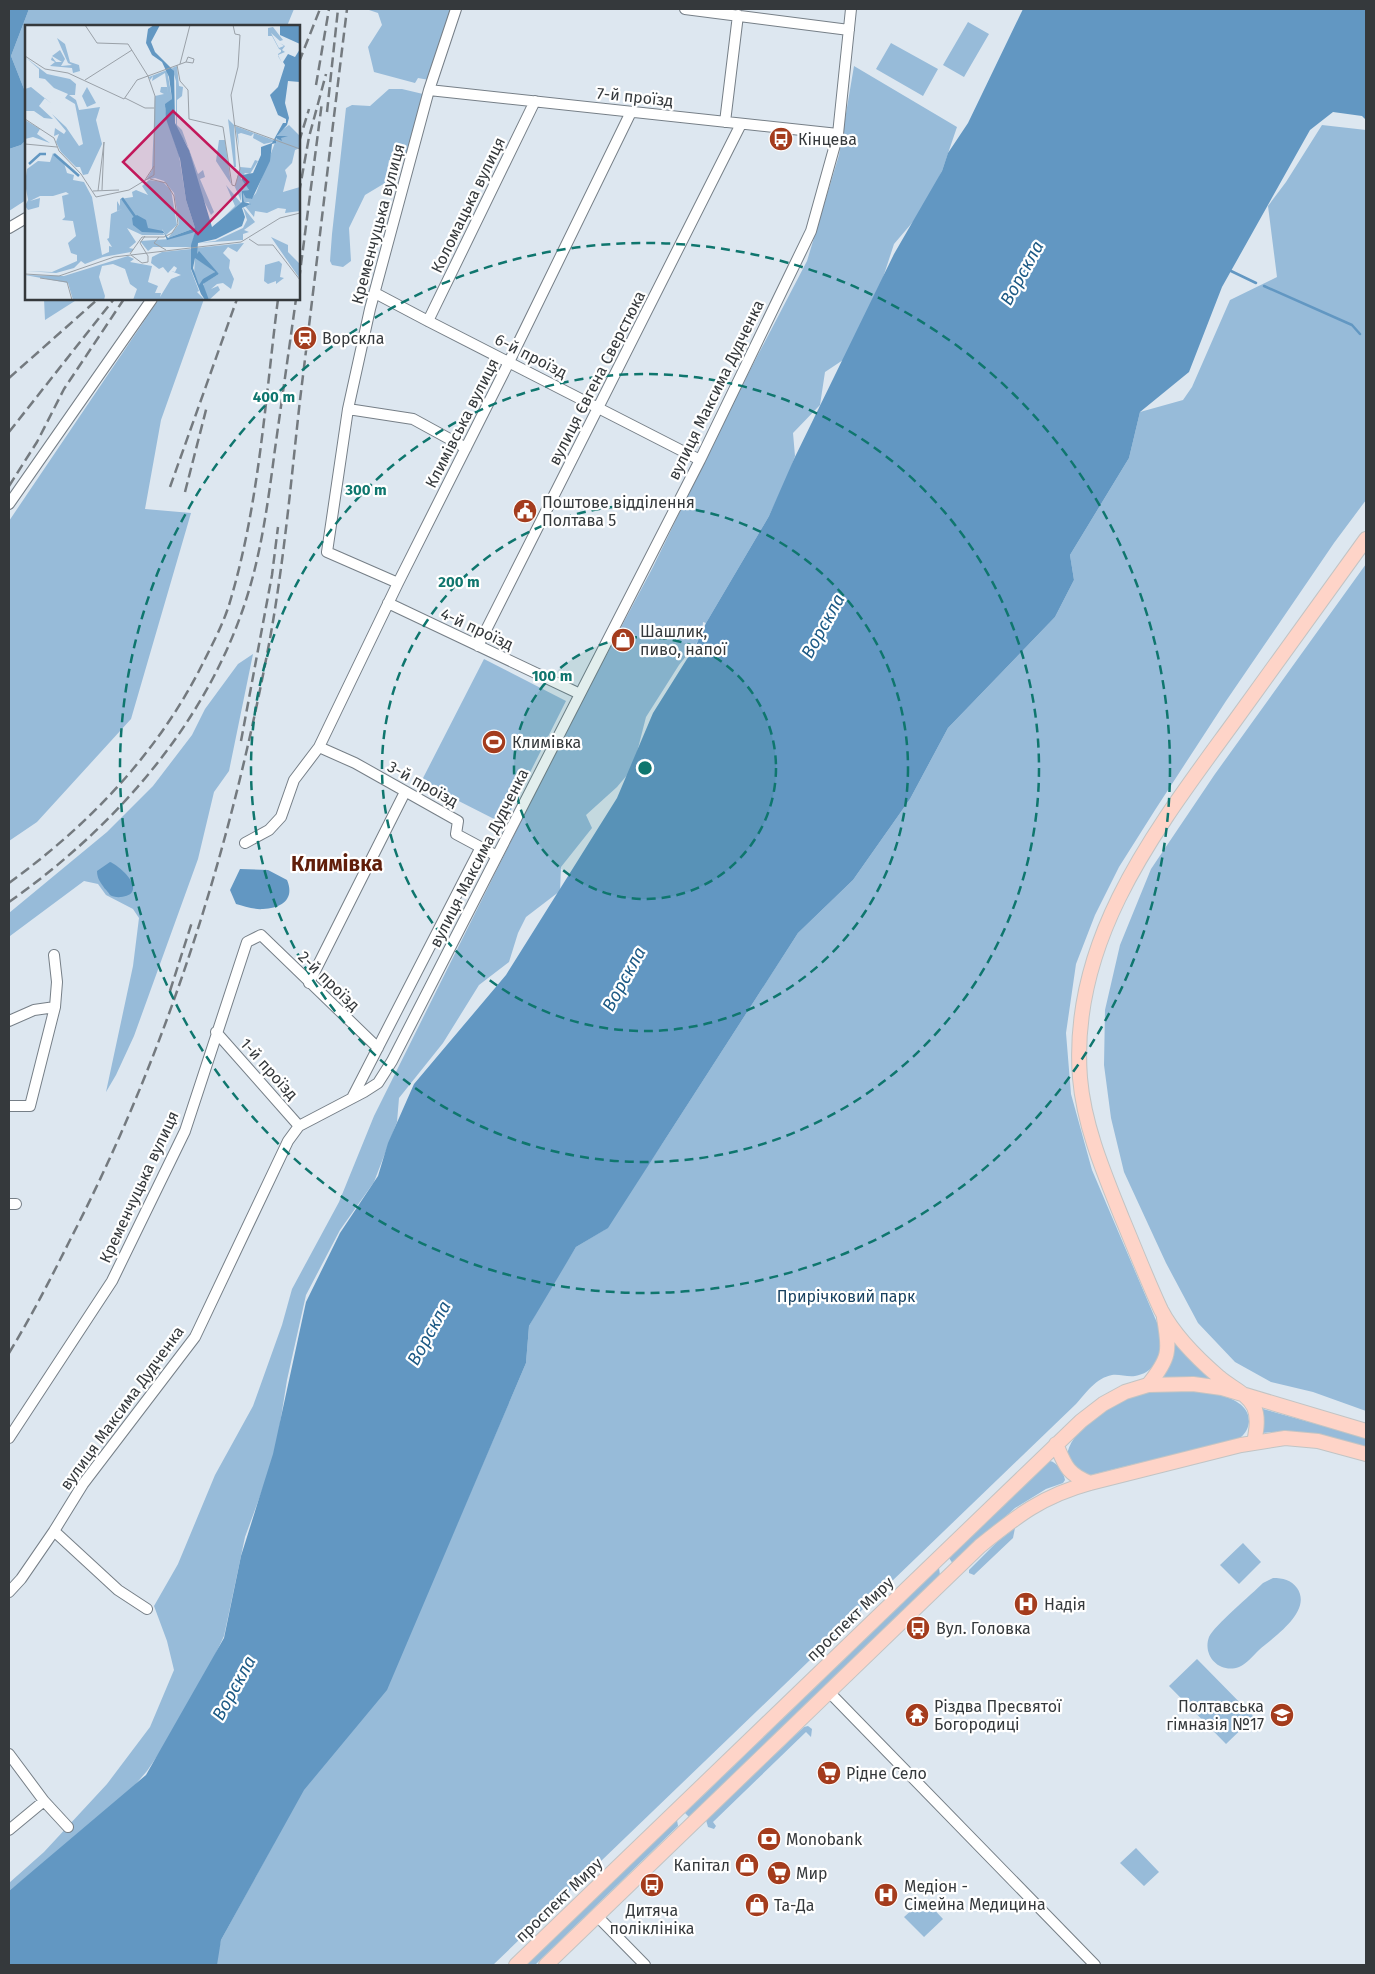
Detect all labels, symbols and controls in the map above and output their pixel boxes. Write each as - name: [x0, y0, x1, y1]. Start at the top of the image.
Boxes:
- inset map: [25, 25, 300, 300]
- street label: 7-й проїзд: [596, 84, 674, 110]
- bus stop icon: Кінцева: [768, 126, 794, 152]
- place label: Кінцева: [798, 130, 857, 149]
- street label: Коломацька вулиця: [427, 134, 509, 276]
- street label: Кременчуцька вулиця: [347, 142, 409, 306]
- water label: Ворскла: [995, 237, 1049, 309]
- street label: вулиця Євгена Сверстюка: [545, 288, 649, 468]
- street label: вулиця Максима Дудченка: [664, 297, 768, 483]
- station icon: Ворскла: [292, 325, 318, 351]
- place label: Ворскла: [322, 329, 384, 348]
- street label: 6-й проїзд: [492, 330, 570, 382]
- street label: Климівська вулиця: [421, 355, 503, 491]
- text: 400 m: [253, 388, 295, 406]
- text: 300 m: [344, 481, 387, 499]
- place label: Поштове відділення Полтава 5: [542, 493, 695, 530]
- public building icon: Поштове відділення Полтава 5: [512, 498, 538, 524]
- text: 200 m: [438, 573, 480, 591]
- water label: Ворскла: [796, 590, 850, 662]
- street label: 4-й проїзд: [437, 604, 517, 654]
- place label: Шашлик, пиво, напої: [640, 622, 727, 659]
- shop icon: Шашлик, пиво, напої: [610, 627, 636, 653]
- text: 100 m: [532, 667, 572, 685]
- sports icon: Климівка: [481, 729, 507, 755]
- place label: Климівка: [512, 733, 581, 752]
- street label: 3-й проїзд: [384, 757, 462, 811]
- centre of rings: [636, 759, 654, 777]
- street label: вулиця Максима Дудченка: [426, 765, 532, 951]
- district label: Климівка: [291, 851, 383, 877]
- water label: Ворскла: [597, 943, 651, 1015]
- street label: 2-й проїзд: [294, 947, 364, 1015]
- street label: 1-й проїзд: [236, 1034, 302, 1104]
- street label: Кременчуцька вулиця: [95, 1108, 183, 1266]
- park label: Прирічковий парк: [777, 1287, 916, 1306]
- water label: Ворскла: [402, 1297, 456, 1369]
- street label: вулиця Максима Дудченка: [56, 1322, 188, 1494]
- street label: проспект Миру: [803, 1573, 897, 1665]
- hospital icon: Надія: [1013, 1591, 1039, 1617]
- place label: Надія: [1044, 1595, 1086, 1614]
- bus stop icon: Вул. Головка: [905, 1615, 931, 1641]
- place label: Вул. Головка: [936, 1619, 1031, 1638]
- water label: Ворскла: [207, 1652, 261, 1724]
- place label: Різдва Пресвятої Богородиці: [934, 1697, 1062, 1734]
- place label: Полтавська гімназія №17: [1166, 1697, 1264, 1734]
- temple icon: Різдва Пресвятої Богородиці: [904, 1702, 930, 1728]
- school or university icon: Полтавська гімназія №17: [1269, 1702, 1295, 1728]
- supermarket icon: Рідне Село: [816, 1760, 842, 1786]
- place label: Рідне Село: [846, 1764, 927, 1783]
- bank icon: Monobank: [756, 1826, 782, 1852]
- place label: Monobank: [786, 1830, 863, 1849]
- shop icon: Капітал: [734, 1852, 760, 1878]
- street label: проспект Миру: [512, 1854, 606, 1946]
- place label: Капітал: [674, 1856, 730, 1875]
- supermarket icon: Мир: [766, 1860, 792, 1886]
- place label: Мир: [796, 1864, 828, 1883]
- bus stop icon: Дитяча поліклініка: [639, 1872, 665, 1898]
- place label: Медіон - Сімейна Медицина: [904, 1877, 1046, 1914]
- hospital icon: Медіон - Сімейна Медицина: [873, 1882, 899, 1908]
- shop icon: Та-Да: [744, 1892, 770, 1918]
- place label: Та-Да: [774, 1896, 814, 1915]
- place label: Дитяча поліклініка: [609, 1901, 695, 1938]

